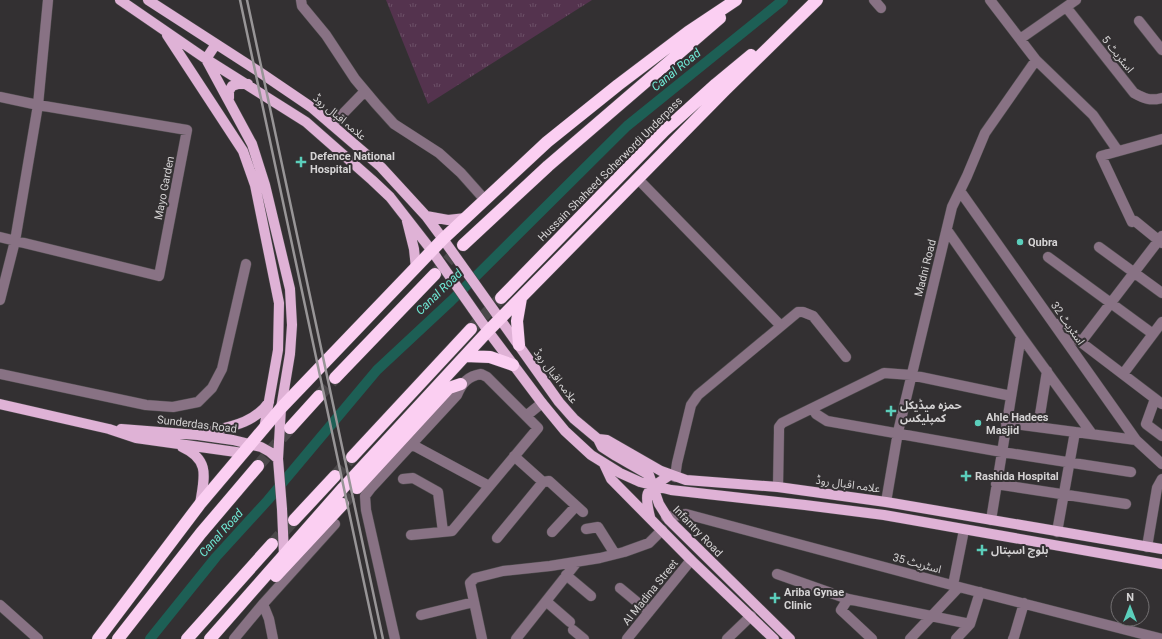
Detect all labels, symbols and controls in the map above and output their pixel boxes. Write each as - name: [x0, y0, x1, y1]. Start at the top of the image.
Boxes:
- street label: اسٹریٹ 5: [1099, 33, 1136, 75]
- water label: Canal Road: [649, 46, 704, 94]
- street label: علامہ اقبال روڈ: [311, 91, 369, 144]
- street label: Hussain Shaheed Soherwordi Underpass: [535, 94, 685, 244]
- place label: Defence National Hospital: [310, 150, 395, 176]
- street label: Mayo Garden: [152, 155, 177, 221]
- marker: Defence National Hospital: [295, 156, 307, 168]
- place label: Qubra: [1028, 236, 1058, 249]
- marker: Qubra: [1015, 237, 1025, 247]
- street label: Madni Road: [912, 238, 939, 298]
- water label: Canal Road: [413, 266, 465, 318]
- street label: اسٹریٹ 32: [1048, 299, 1087, 347]
- street label: علامہ اقبال روڈ: [531, 346, 581, 407]
- place label: حمزہ میڈیکل کمپلیکس: [900, 398, 962, 426]
- marker: حمزہ میڈیکل کمپلیکس: [885, 405, 897, 417]
- place label: Ahle Hadees Masjid: [986, 411, 1049, 437]
- street label: Sunderdas Road: [156, 413, 238, 436]
- marker: Ahle Hadees Masjid: [973, 418, 983, 428]
- marker: Rashida Hospital: [960, 470, 972, 482]
- place label: Rashida Hospital: [975, 470, 1059, 483]
- street label: علامہ اقبال روڈ: [815, 473, 882, 496]
- street label: Infantry Road: [670, 503, 725, 559]
- water label: Canal Road: [196, 506, 246, 560]
- marker: بلوچ اسپتال: [976, 544, 988, 556]
- place label: بلوچ اسپتال: [991, 544, 1048, 558]
- street label: اسٹریٹ 35: [891, 551, 943, 576]
- street label: Al Madina Street: [620, 556, 681, 628]
- place label: Ariba Gynae Clinic: [784, 586, 844, 612]
- north arrow: [1110, 587, 1150, 627]
- text: N: [1126, 591, 1134, 604]
- marker: Ariba Gynae Clinic: [769, 592, 781, 604]

